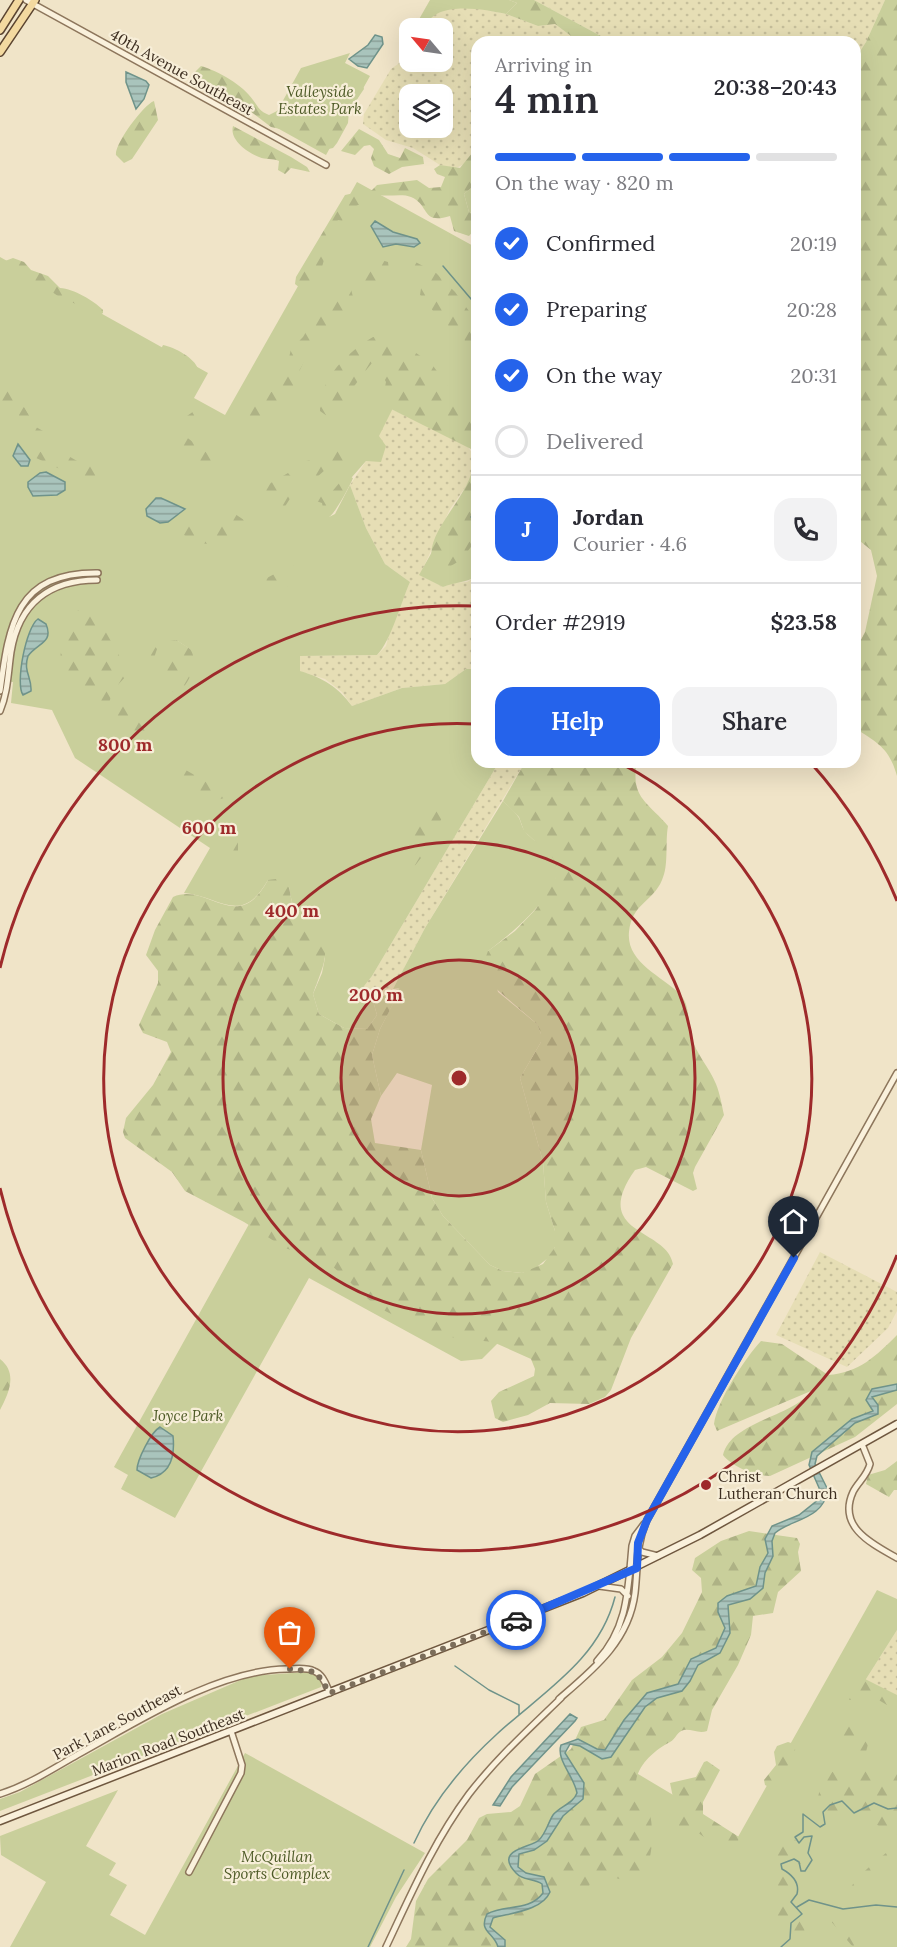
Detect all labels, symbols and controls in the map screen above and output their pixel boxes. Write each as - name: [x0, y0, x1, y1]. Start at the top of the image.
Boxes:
- north arrow: [399, 18, 453, 72]
- map controls: [399, 18, 453, 138]
- street label: 40th Avenue Southeast: [107, 25, 257, 119]
- text: Arriving in: [495, 52, 592, 77]
- text: 20:38–20:43: [714, 73, 837, 101]
- text: 4 min: [495, 74, 599, 124]
- park label: Valleyside Estates Park: [278, 82, 362, 118]
- button: layers: [399, 84, 453, 138]
- text: On the way · 820 m: [495, 170, 674, 195]
- icon: check: [495, 227, 528, 260]
- text: Confirmed: [546, 229, 655, 257]
- text: 20:19: [790, 231, 837, 256]
- icon: check: [495, 293, 528, 326]
- text: Preparing: [546, 295, 646, 323]
- text: 20:28: [787, 297, 837, 322]
- icon: check: [495, 359, 528, 392]
- text: On the way: [546, 361, 662, 389]
- text: 20:31: [790, 363, 837, 388]
- text: Delivered: [546, 427, 644, 455]
- button: phone: [774, 498, 837, 561]
- text: Jordan: [573, 503, 644, 531]
- text: J: [522, 515, 531, 543]
- text: Courier · 4.6: [573, 531, 687, 556]
- text: Order #2919: [495, 608, 626, 636]
- text: $23.58: [770, 608, 837, 636]
- button: Help: [495, 687, 660, 756]
- button: Share: [672, 687, 837, 756]
- text: 800 m: [98, 733, 153, 756]
- text: 600 m: [182, 816, 237, 839]
- text: 400 m: [265, 899, 319, 922]
- text: 200 m: [349, 983, 403, 1006]
- centre of rings: [449, 1068, 469, 1088]
- pin: [768, 1196, 819, 1258]
- icon: home: [777, 1205, 810, 1238]
- park label: Joyce Park: [152, 1406, 223, 1425]
- place label: Christ Lutheran Church: [718, 1467, 838, 1503]
- marker: Christ Lutheran Church: [699, 1478, 713, 1492]
- courier: [486, 1590, 546, 1650]
- icon: car: [500, 1604, 533, 1637]
- pin: [264, 1607, 315, 1669]
- icon: bag: [273, 1616, 306, 1649]
- street label: Park Lane Southeast: [50, 1680, 185, 1764]
- street label: Marion Road Southeast: [89, 1704, 247, 1780]
- park label: McQuillan Sports Complex: [224, 1847, 330, 1883]

